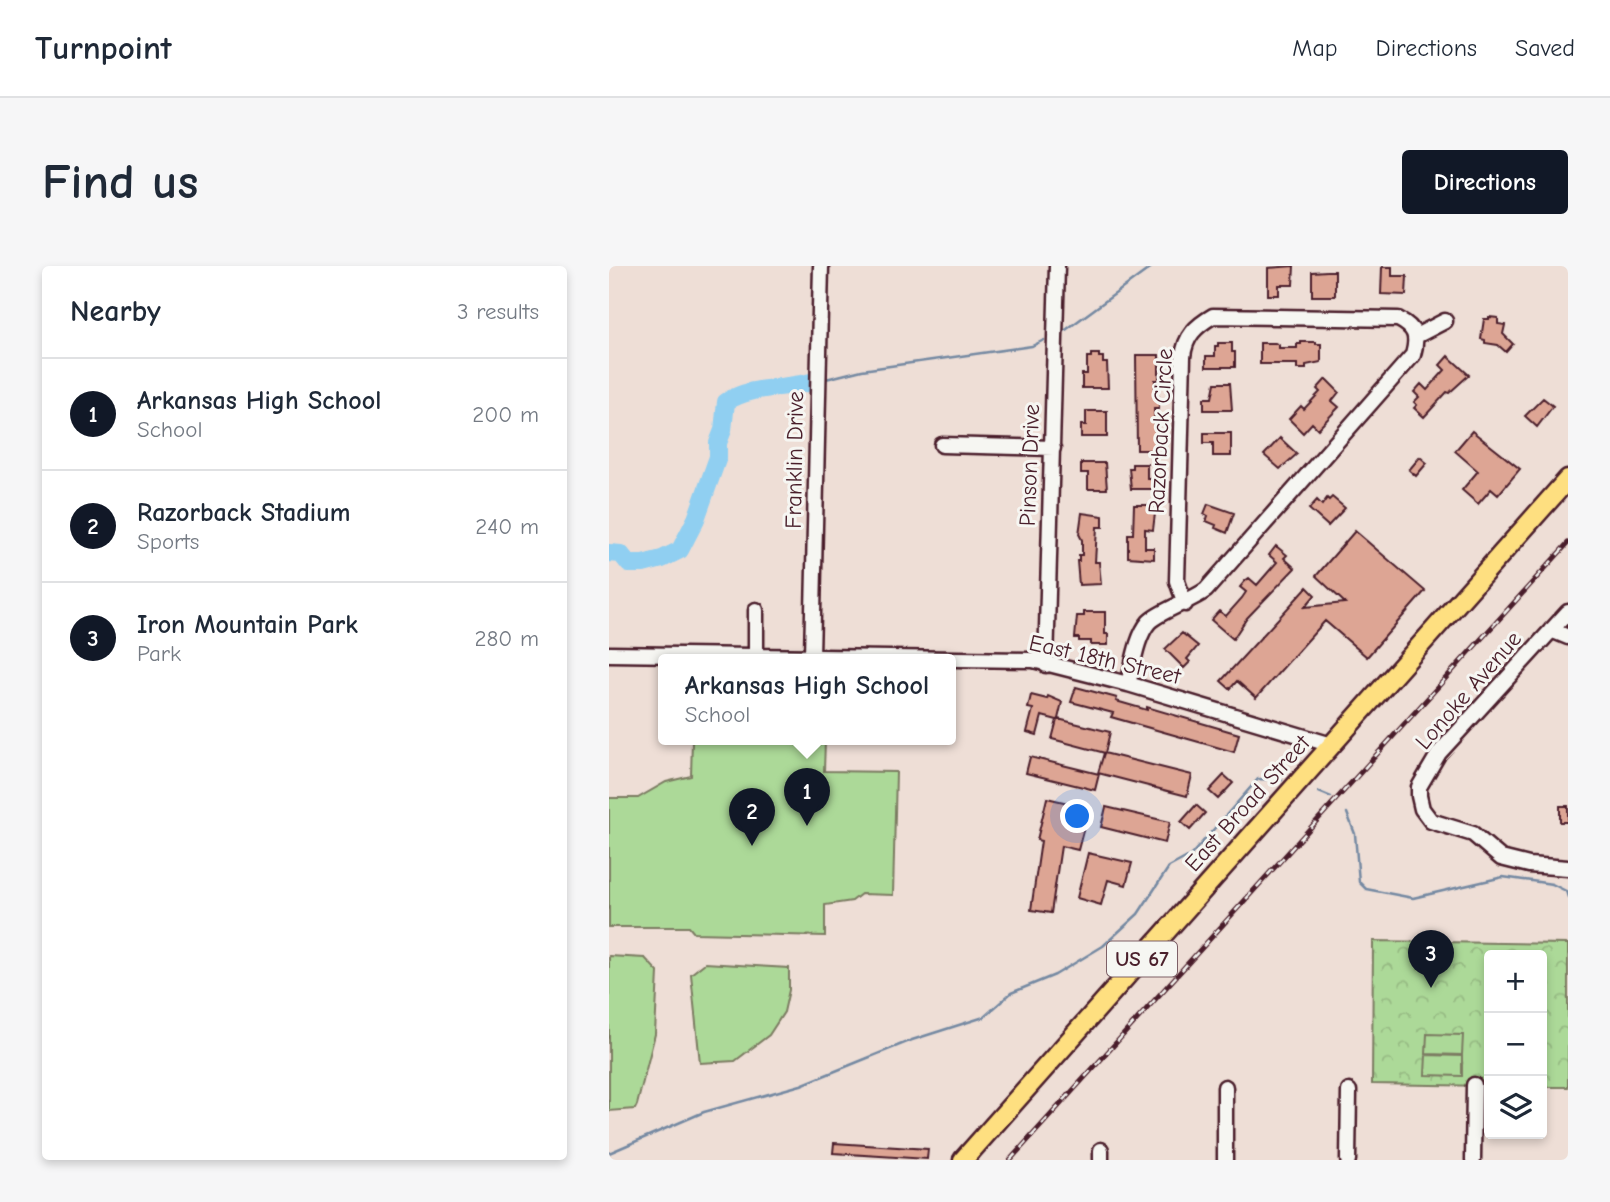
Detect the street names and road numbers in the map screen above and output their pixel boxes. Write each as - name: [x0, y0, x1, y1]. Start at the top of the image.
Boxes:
- street label: Razorback Circle: [1143, 348, 1178, 514]
- street label: Franklin Drive: [780, 391, 809, 529]
- street label: Pinson Drive: [1014, 403, 1045, 527]
- street label: Lonoke Avenue: [1410, 626, 1527, 755]
- street label: East 18th Street: [1026, 629, 1185, 690]
- street label: East Broad Street: [1179, 729, 1317, 877]
- road number: US 67: [1107, 942, 1177, 976]

